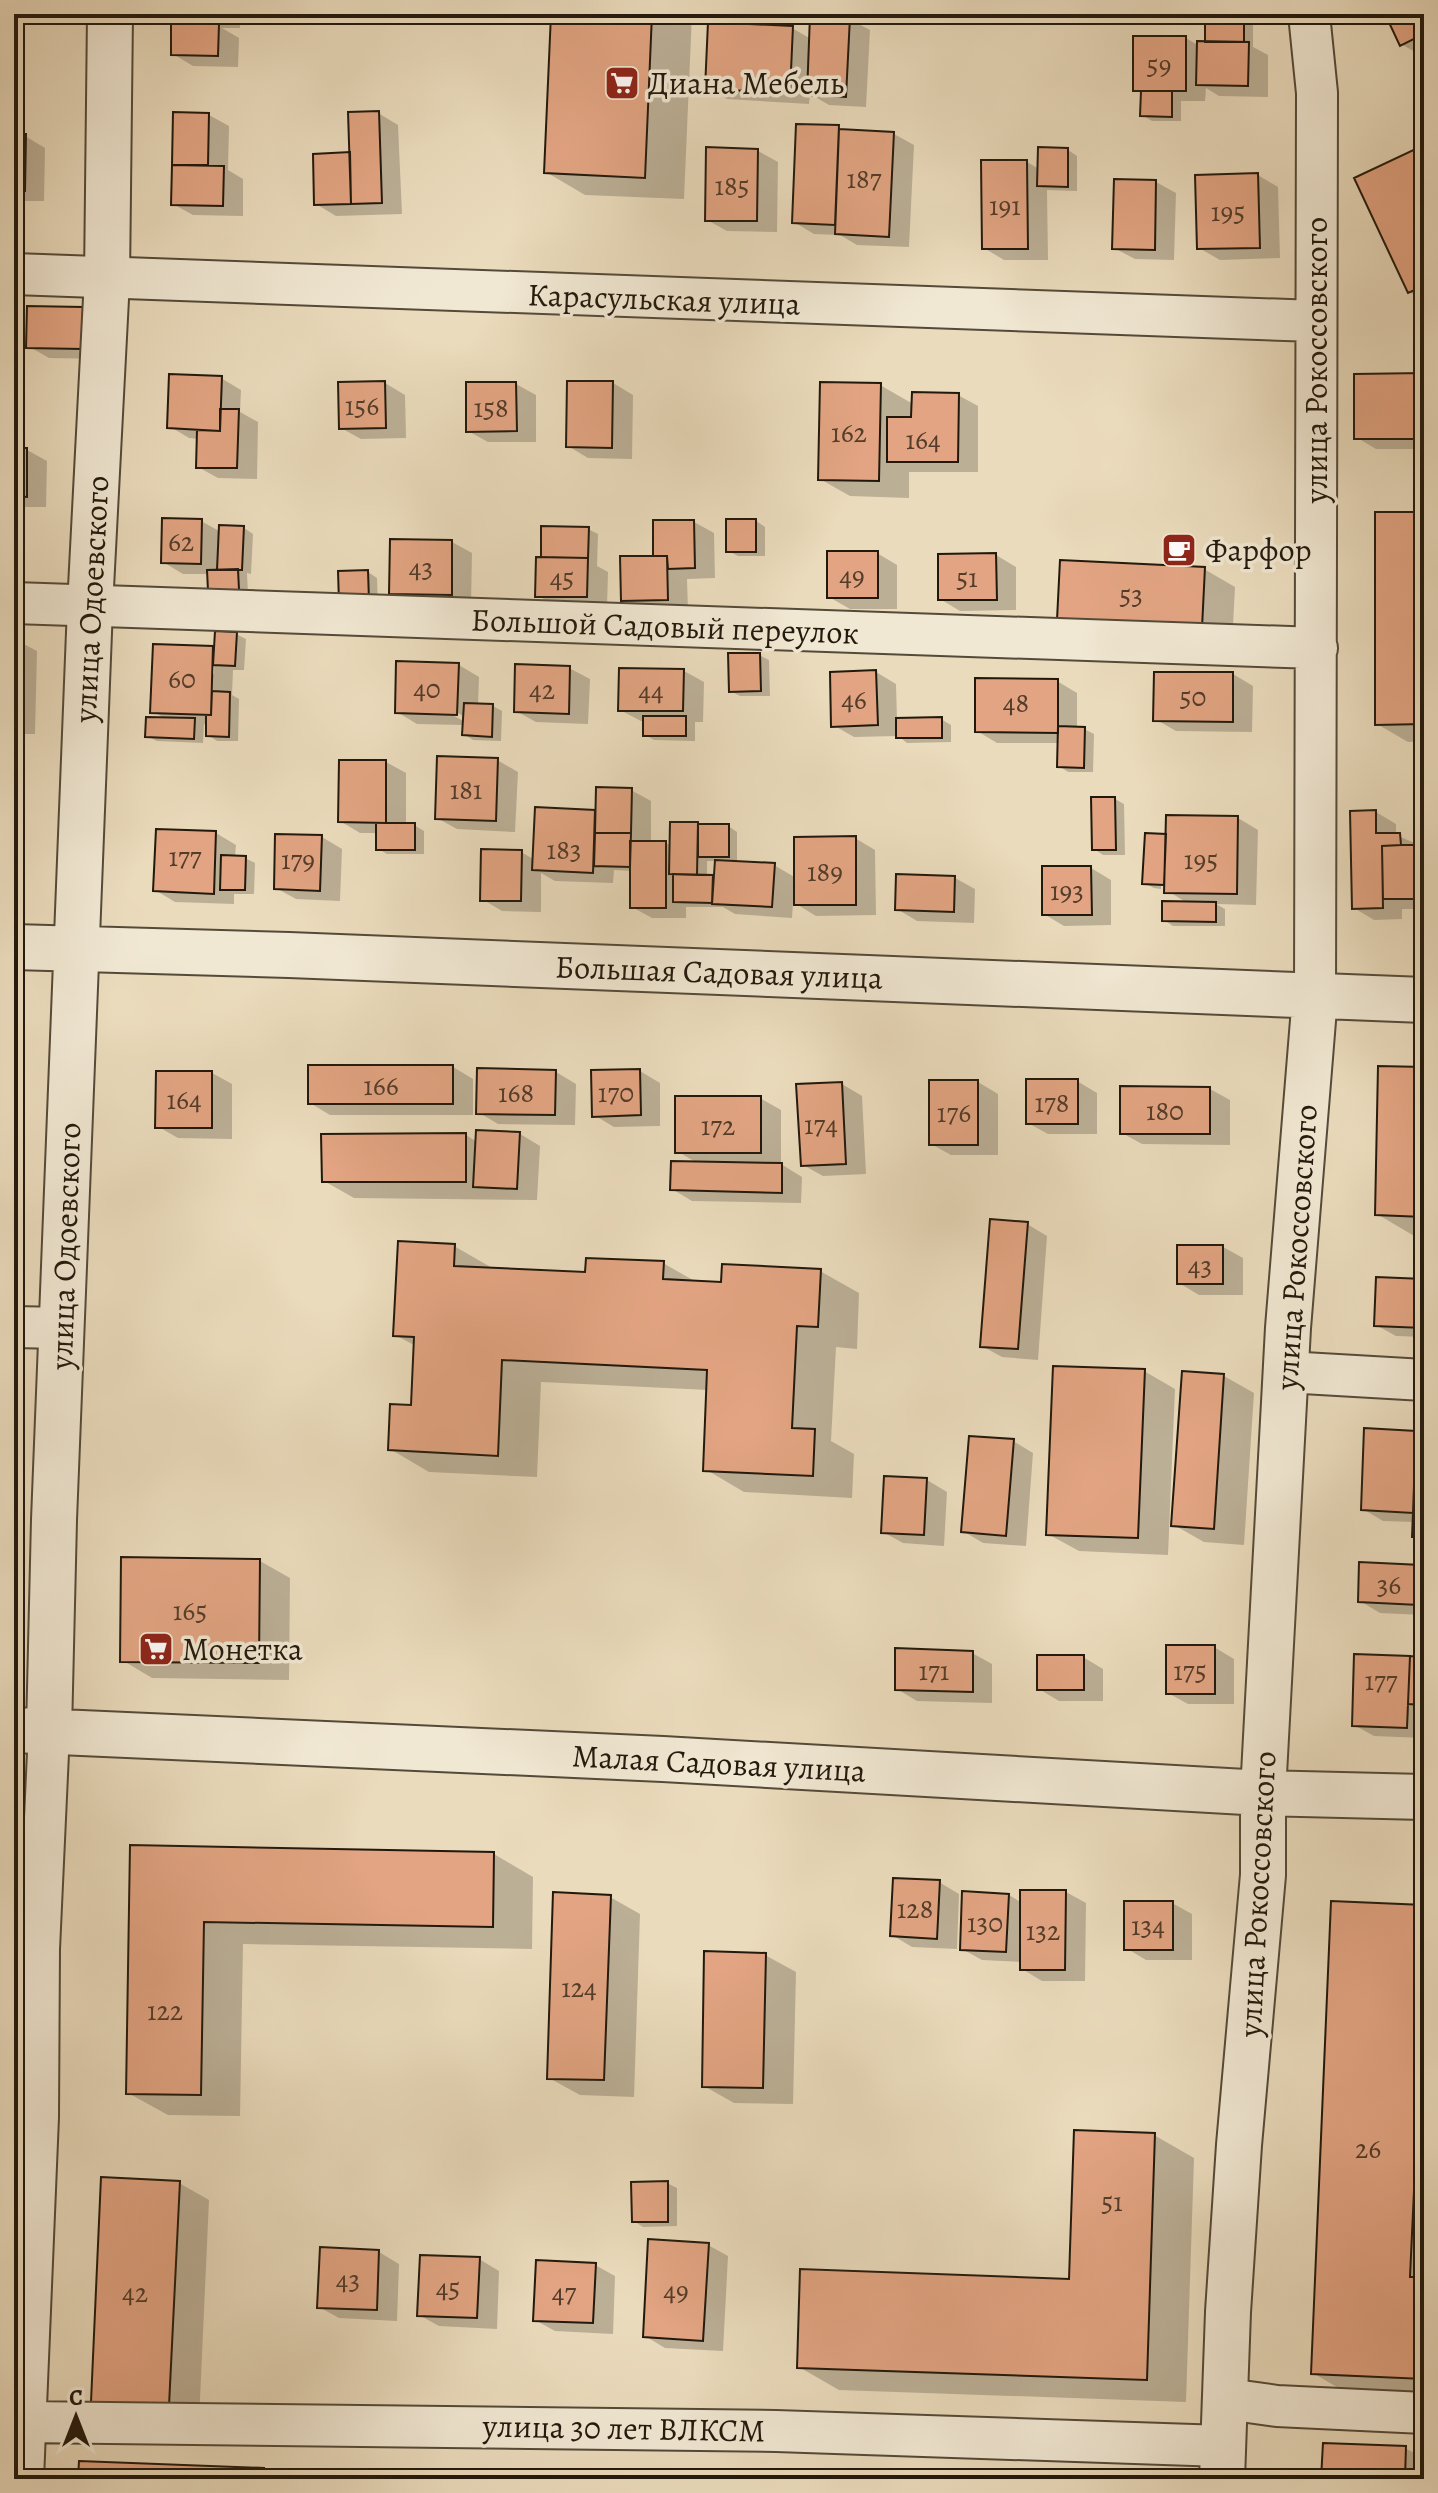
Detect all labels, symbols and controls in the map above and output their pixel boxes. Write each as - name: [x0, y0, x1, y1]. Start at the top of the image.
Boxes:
- house number: 59: [1147, 46, 1171, 84]
- place label: Диана Мебель: [648, 61, 844, 105]
- supermarket icon: Диана Мебель: [603, 64, 641, 102]
- house number: 187: [847, 160, 882, 198]
- house number: 185: [714, 167, 750, 205]
- house number: 191: [989, 187, 1021, 225]
- house number: 195: [1211, 193, 1245, 231]
- street label: улица Рокоссовского: [1294, 217, 1338, 504]
- street label: Карасульская улица: [527, 272, 801, 326]
- house number: 156: [345, 387, 379, 425]
- house number: 158: [473, 389, 509, 427]
- house number: 162: [831, 414, 867, 452]
- house number: 164: [905, 421, 941, 459]
- street label: улица Одоевского: [63, 474, 119, 725]
- house number: 62: [168, 523, 194, 561]
- place label: Фарфор: [1205, 528, 1312, 572]
- cafe icon: Фарфор: [1160, 531, 1198, 569]
- house number: 43: [409, 549, 433, 587]
- house number: 49: [839, 557, 865, 595]
- house number: 45: [550, 559, 574, 597]
- house number: 51: [956, 559, 978, 597]
- house number: 53: [1119, 576, 1143, 614]
- street label: Большой Садовый переулок: [470, 597, 860, 655]
- house number: 60: [168, 660, 196, 698]
- house number: 40: [413, 670, 441, 708]
- house number: 42: [529, 671, 555, 709]
- house number: 44: [638, 672, 664, 710]
- house number: 50: [1180, 678, 1206, 716]
- house number: 46: [841, 681, 867, 719]
- house number: 48: [1003, 684, 1029, 722]
- house number: 181: [450, 771, 482, 809]
- house number: 183: [547, 831, 581, 869]
- house number: 177: [168, 838, 202, 876]
- house number: 179: [281, 841, 315, 879]
- house number: 195: [1184, 841, 1218, 879]
- house number: 189: [807, 853, 843, 891]
- house number: 193: [1050, 872, 1084, 910]
- street label: Большая Садовая улица: [554, 944, 884, 1000]
- house number: 166: [363, 1067, 399, 1105]
- house number: 168: [498, 1074, 534, 1112]
- house number: 170: [598, 1074, 634, 1112]
- house number: 164: [166, 1081, 202, 1119]
- house number: 178: [1035, 1084, 1069, 1122]
- house number: 180: [1146, 1092, 1184, 1130]
- house number: 176: [937, 1094, 971, 1132]
- street label: улица Рокоссовского: [1264, 1103, 1328, 1392]
- house number: 174: [804, 1106, 838, 1144]
- house number: 172: [701, 1107, 735, 1145]
- street label: улица Одоевского: [39, 1122, 91, 1371]
- house number: 43: [1188, 1247, 1212, 1285]
- house number: 36: [1377, 1566, 1401, 1604]
- house number: 165: [173, 1592, 207, 1630]
- place label: Монетка: [182, 1627, 303, 1671]
- supermarket icon: Монетка: [137, 1630, 175, 1668]
- house number: 171: [919, 1652, 949, 1690]
- house number: 175: [1173, 1652, 1207, 1690]
- house number: 177: [1364, 1662, 1398, 1700]
- street label: Малая Садовая улица: [571, 1733, 867, 1793]
- street label: улица Рокоссовского: [1227, 1750, 1286, 2039]
- house number: 128: [897, 1890, 933, 1928]
- house number: 130: [967, 1904, 1003, 1942]
- house number: 134: [1131, 1907, 1165, 1945]
- house number: 132: [1026, 1912, 1060, 1950]
- house number: 124: [561, 1969, 597, 2007]
- house number: 122: [147, 1992, 183, 2030]
- house number: 26: [1355, 2130, 1381, 2168]
- house number: 51: [1101, 2183, 1123, 2221]
- house number: 43: [336, 2261, 360, 2299]
- house number: 45: [436, 2269, 460, 2307]
- house number: 49: [663, 2272, 689, 2310]
- house number: 42: [122, 2274, 148, 2312]
- house number: 47: [552, 2274, 576, 2312]
- north arrow: [36, 2377, 116, 2457]
- text: С: [69, 2383, 83, 2413]
- street label: улица 30 лет ВЛКСМ: [481, 2404, 766, 2452]

